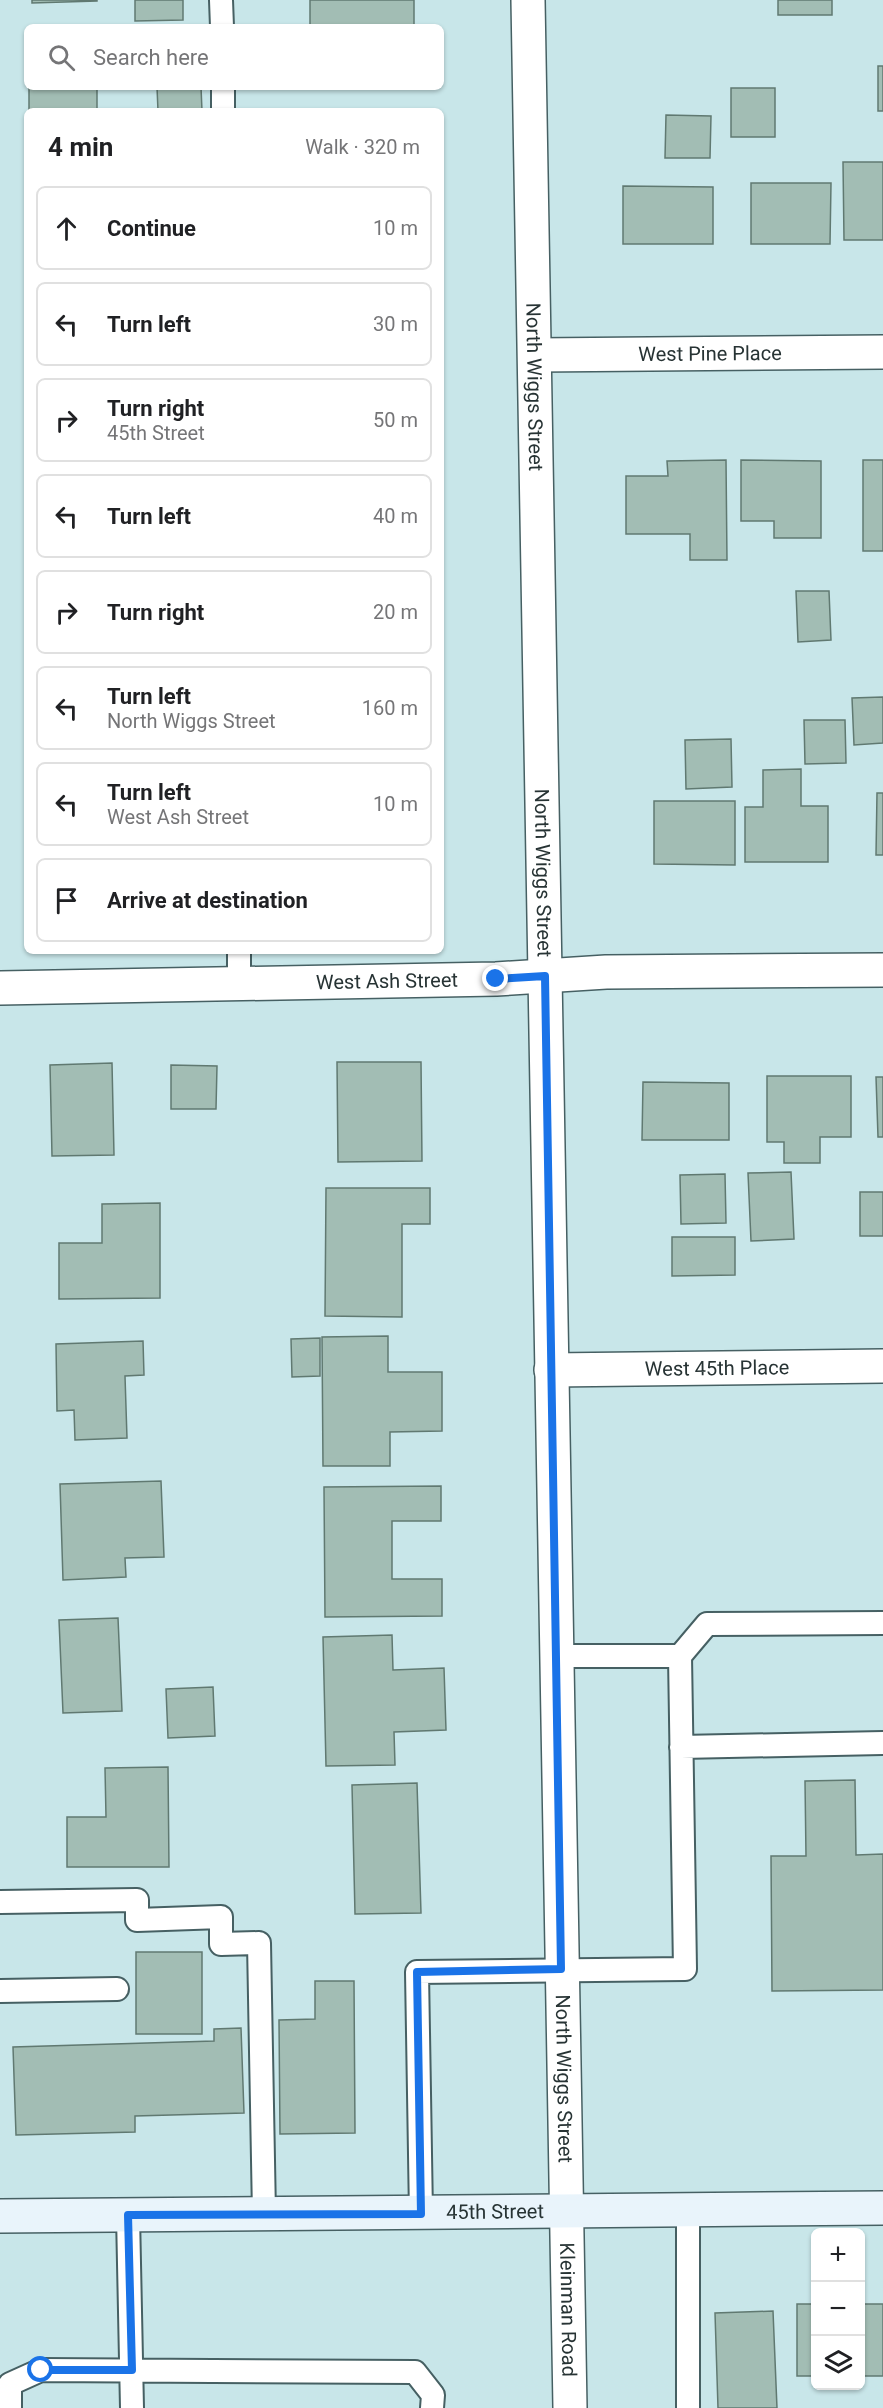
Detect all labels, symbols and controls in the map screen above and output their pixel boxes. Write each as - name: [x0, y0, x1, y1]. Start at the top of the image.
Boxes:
- search box: [24, 24, 444, 90]
- icon: search: [45, 41, 78, 74]
- text: Search here: [93, 45, 209, 70]
- text: 4 min: [48, 132, 113, 162]
- text: Walk · 320 m: [305, 135, 420, 159]
- icon: ahead: [50, 212, 83, 245]
- text: Continue: [107, 216, 196, 241]
- text: 10 m: [373, 216, 418, 240]
- street label: North Wiggs Street: [521, 302, 548, 471]
- icon: left: [50, 308, 83, 341]
- text: Turn left: [107, 312, 191, 337]
- text: 30 m: [373, 312, 418, 336]
- street label: West Pine Place: [638, 341, 782, 366]
- text: Turn right: [107, 396, 204, 421]
- icon: right: [50, 404, 83, 437]
- text: 50 m: [373, 408, 418, 432]
- text: 45th Street: [107, 421, 205, 445]
- icon: left: [50, 500, 83, 533]
- text: Turn left: [107, 504, 191, 529]
- text: 40 m: [373, 504, 418, 528]
- icon: right: [50, 596, 83, 629]
- text: Turn right: [107, 600, 204, 625]
- text: 20 m: [373, 600, 418, 624]
- text: Turn left: [107, 684, 191, 709]
- icon: left: [50, 692, 83, 725]
- text: 160 m: [362, 696, 418, 720]
- text: North Wiggs Street: [107, 709, 276, 733]
- text: Turn left: [107, 780, 191, 805]
- icon: left: [50, 788, 83, 821]
- street label: North Wiggs Street: [530, 788, 557, 957]
- text: 10 m: [373, 792, 418, 816]
- text: West Ash Street: [107, 805, 249, 829]
- icon: arrive: [50, 884, 83, 917]
- text: Arrive at destination: [107, 888, 308, 913]
- route end: [482, 965, 508, 991]
- street label: West Ash Street: [316, 968, 458, 994]
- street label: West 45th Place: [645, 1355, 789, 1381]
- street label: North Wiggs Street: [551, 1994, 578, 2163]
- street label: 45th Street: [446, 2199, 544, 2224]
- map controls: [811, 2228, 865, 2390]
- button: +: [811, 2228, 865, 2282]
- street label: Kleinman Road: [555, 2242, 581, 2377]
- button: −: [811, 2282, 865, 2336]
- button: layers: [811, 2336, 865, 2390]
- route start: [27, 2356, 53, 2382]

